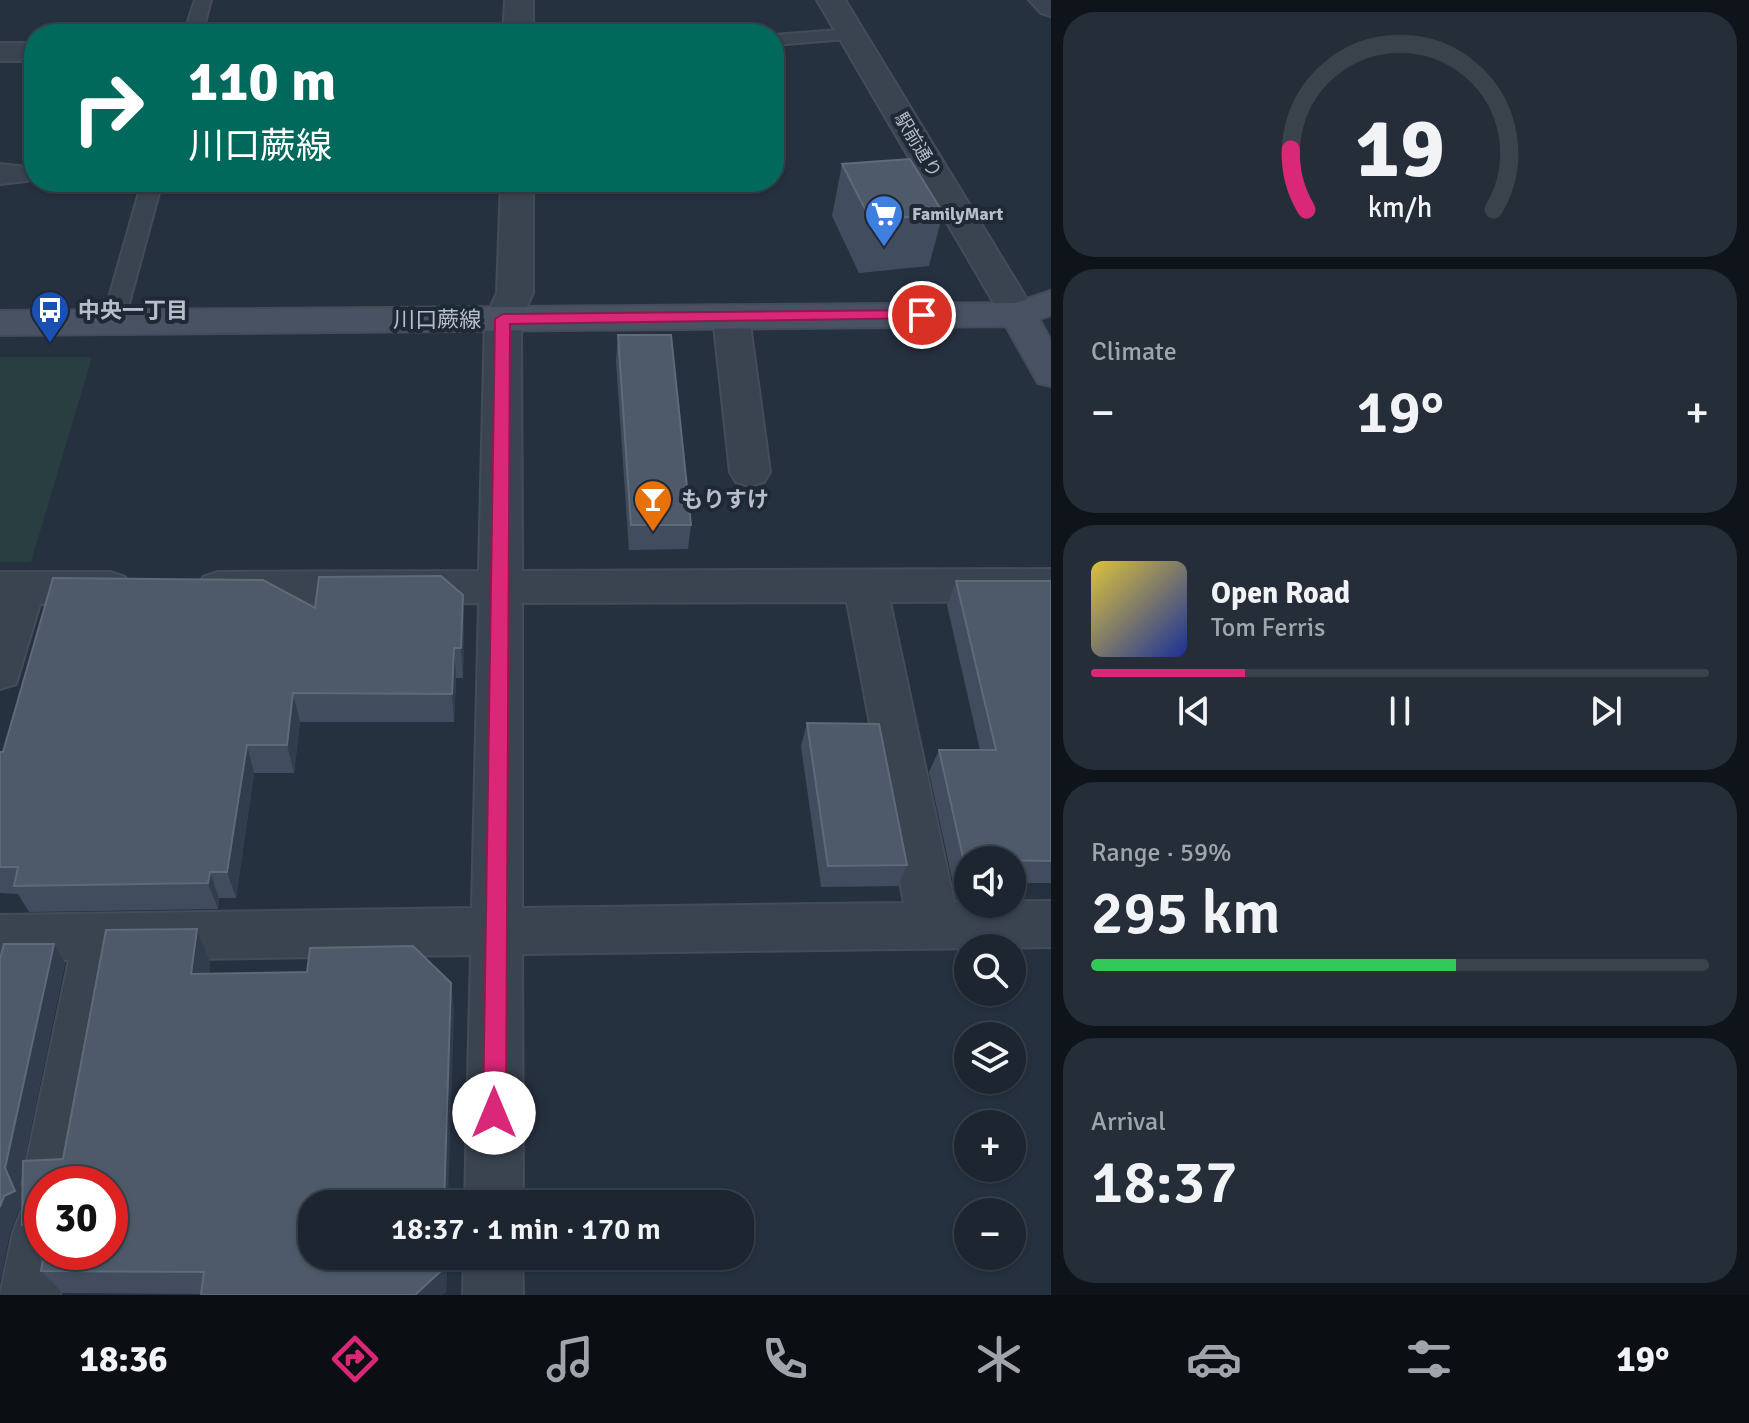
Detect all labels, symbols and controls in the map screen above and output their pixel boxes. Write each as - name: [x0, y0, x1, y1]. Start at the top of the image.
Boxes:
- text: 110 m: [188, 47, 336, 116]
- icon: right: [56, 56, 160, 160]
- text: 19: [1355, 98, 1445, 200]
- street label: 駅前通り: [890, 108, 946, 182]
- text: 川口蕨線: [188, 124, 332, 169]
- text: km/h: [1368, 190, 1432, 225]
- supermarket icon: FamilyMart: [863, 193, 905, 248]
- place label: FamilyMart: [912, 203, 1004, 225]
- pin: [888, 281, 956, 349]
- bus stop icon: 中央一丁目: [29, 289, 71, 344]
- icon: arrive: [900, 293, 944, 337]
- place label: 中央一丁目: [78, 297, 188, 324]
- street label: 川口蕨線: [393, 306, 481, 333]
- text: Climate: [1091, 336, 1177, 368]
- text: 19°: [1356, 376, 1444, 450]
- text: −: [1091, 386, 1115, 440]
- text: +: [1685, 386, 1709, 440]
- bar icon: もりすけ: [632, 478, 674, 533]
- place label: もりすけ: [681, 486, 769, 513]
- text: Open Road: [1211, 575, 1350, 612]
- text: Tom Ferris: [1211, 612, 1325, 644]
- icon: previous: [1172, 689, 1216, 733]
- icon: pause: [1378, 689, 1422, 733]
- icon: next: [1584, 689, 1628, 733]
- text: Range · 59%: [1091, 837, 1232, 869]
- map controls: [954, 846, 1026, 1270]
- button: sound: [954, 846, 1026, 918]
- text: 295 km: [1091, 877, 1280, 951]
- button: search: [954, 934, 1026, 1006]
- button: layers: [954, 1022, 1026, 1094]
- position arrow: [452, 1071, 536, 1155]
- text: Arrival: [1091, 1106, 1166, 1138]
- button: +: [954, 1110, 1026, 1182]
- text: 18:37: [1091, 1146, 1238, 1220]
- speed limit sign: 30: [24, 1166, 128, 1270]
- button: −: [954, 1198, 1026, 1270]
- text: 18:37 · 1 min · 170 m: [391, 1211, 661, 1248]
- icon: directions: [327, 1331, 383, 1387]
- icon: music: [542, 1331, 598, 1387]
- icon: phone: [757, 1331, 813, 1387]
- icon: climate: [971, 1331, 1027, 1387]
- icon: car: [1186, 1331, 1242, 1387]
- icon: filters: [1401, 1331, 1457, 1387]
- text: 18:36: [79, 1337, 168, 1382]
- text: 19°: [1616, 1337, 1669, 1382]

